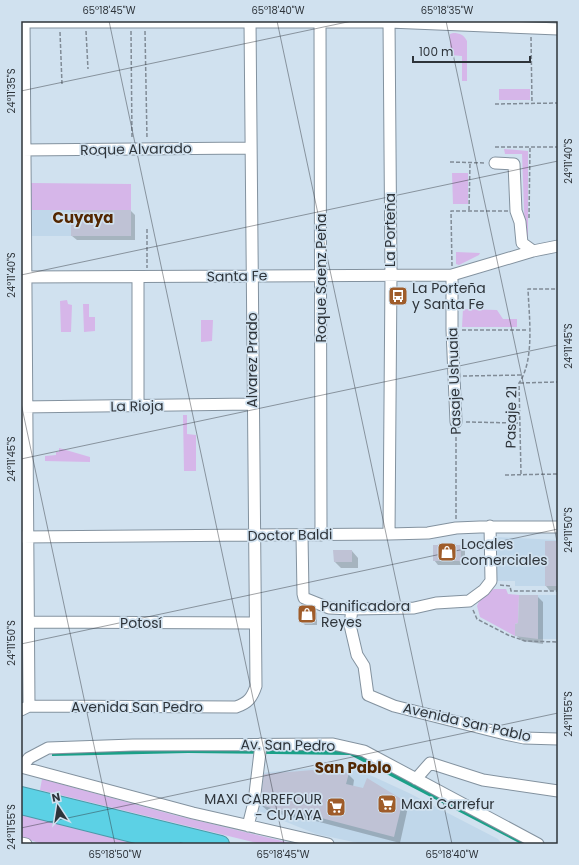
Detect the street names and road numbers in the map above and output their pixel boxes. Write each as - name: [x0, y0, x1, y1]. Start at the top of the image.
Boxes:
- street label: Roque Alvarado: [80, 138, 192, 160]
- street label: La Porteña: [380, 193, 400, 267]
- street label: Roque Saenz Peña: [311, 214, 331, 342]
- street label: Santa Fe: [206, 265, 268, 287]
- street label: Alvarez Prado: [242, 312, 262, 408]
- street label: Pasaje Ushuaia: [442, 327, 466, 435]
- street label: Pasaje 21: [500, 385, 522, 449]
- street label: La Rioja: [110, 396, 164, 416]
- street label: Doctor Baldi: [247, 524, 333, 546]
- street label: Potosí: [120, 613, 162, 633]
- street label: Avenida San Pedro: [71, 697, 203, 717]
- street label: Avenida San Pablo: [401, 698, 533, 746]
- street label: Av. San Pedro: [240, 734, 336, 756]

